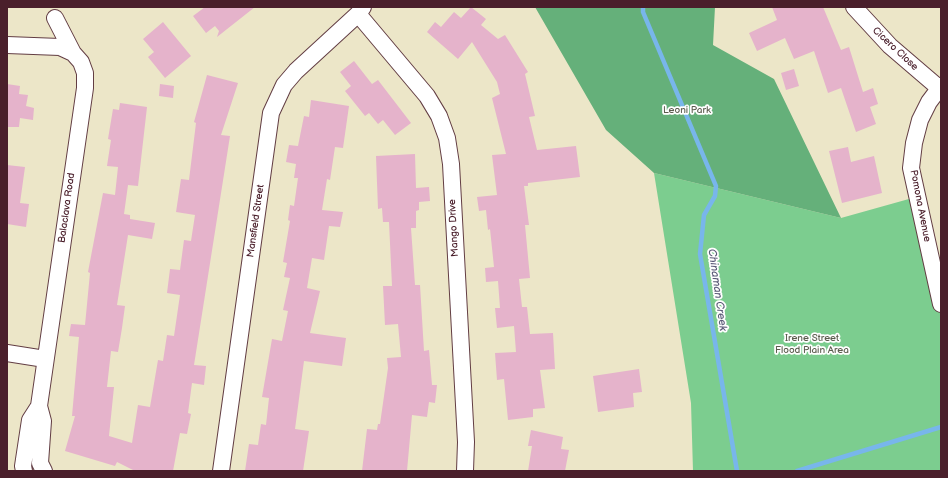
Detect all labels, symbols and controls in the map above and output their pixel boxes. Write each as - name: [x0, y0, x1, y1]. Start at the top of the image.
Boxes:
- street label: Cicero Close: [870, 25, 920, 73]
- park label: Leoni Park: [663, 104, 711, 116]
- street label: Pomona Avenue: [907, 169, 933, 243]
- street label: Balaclava Road: [56, 172, 78, 244]
- street label: Mansfield Street: [245, 184, 267, 258]
- street label: Mango Drive: [447, 199, 461, 257]
- water label: Chinaman Creek: [705, 248, 729, 332]
- park label: Irene Street Flood Plain Area: [775, 332, 849, 356]

